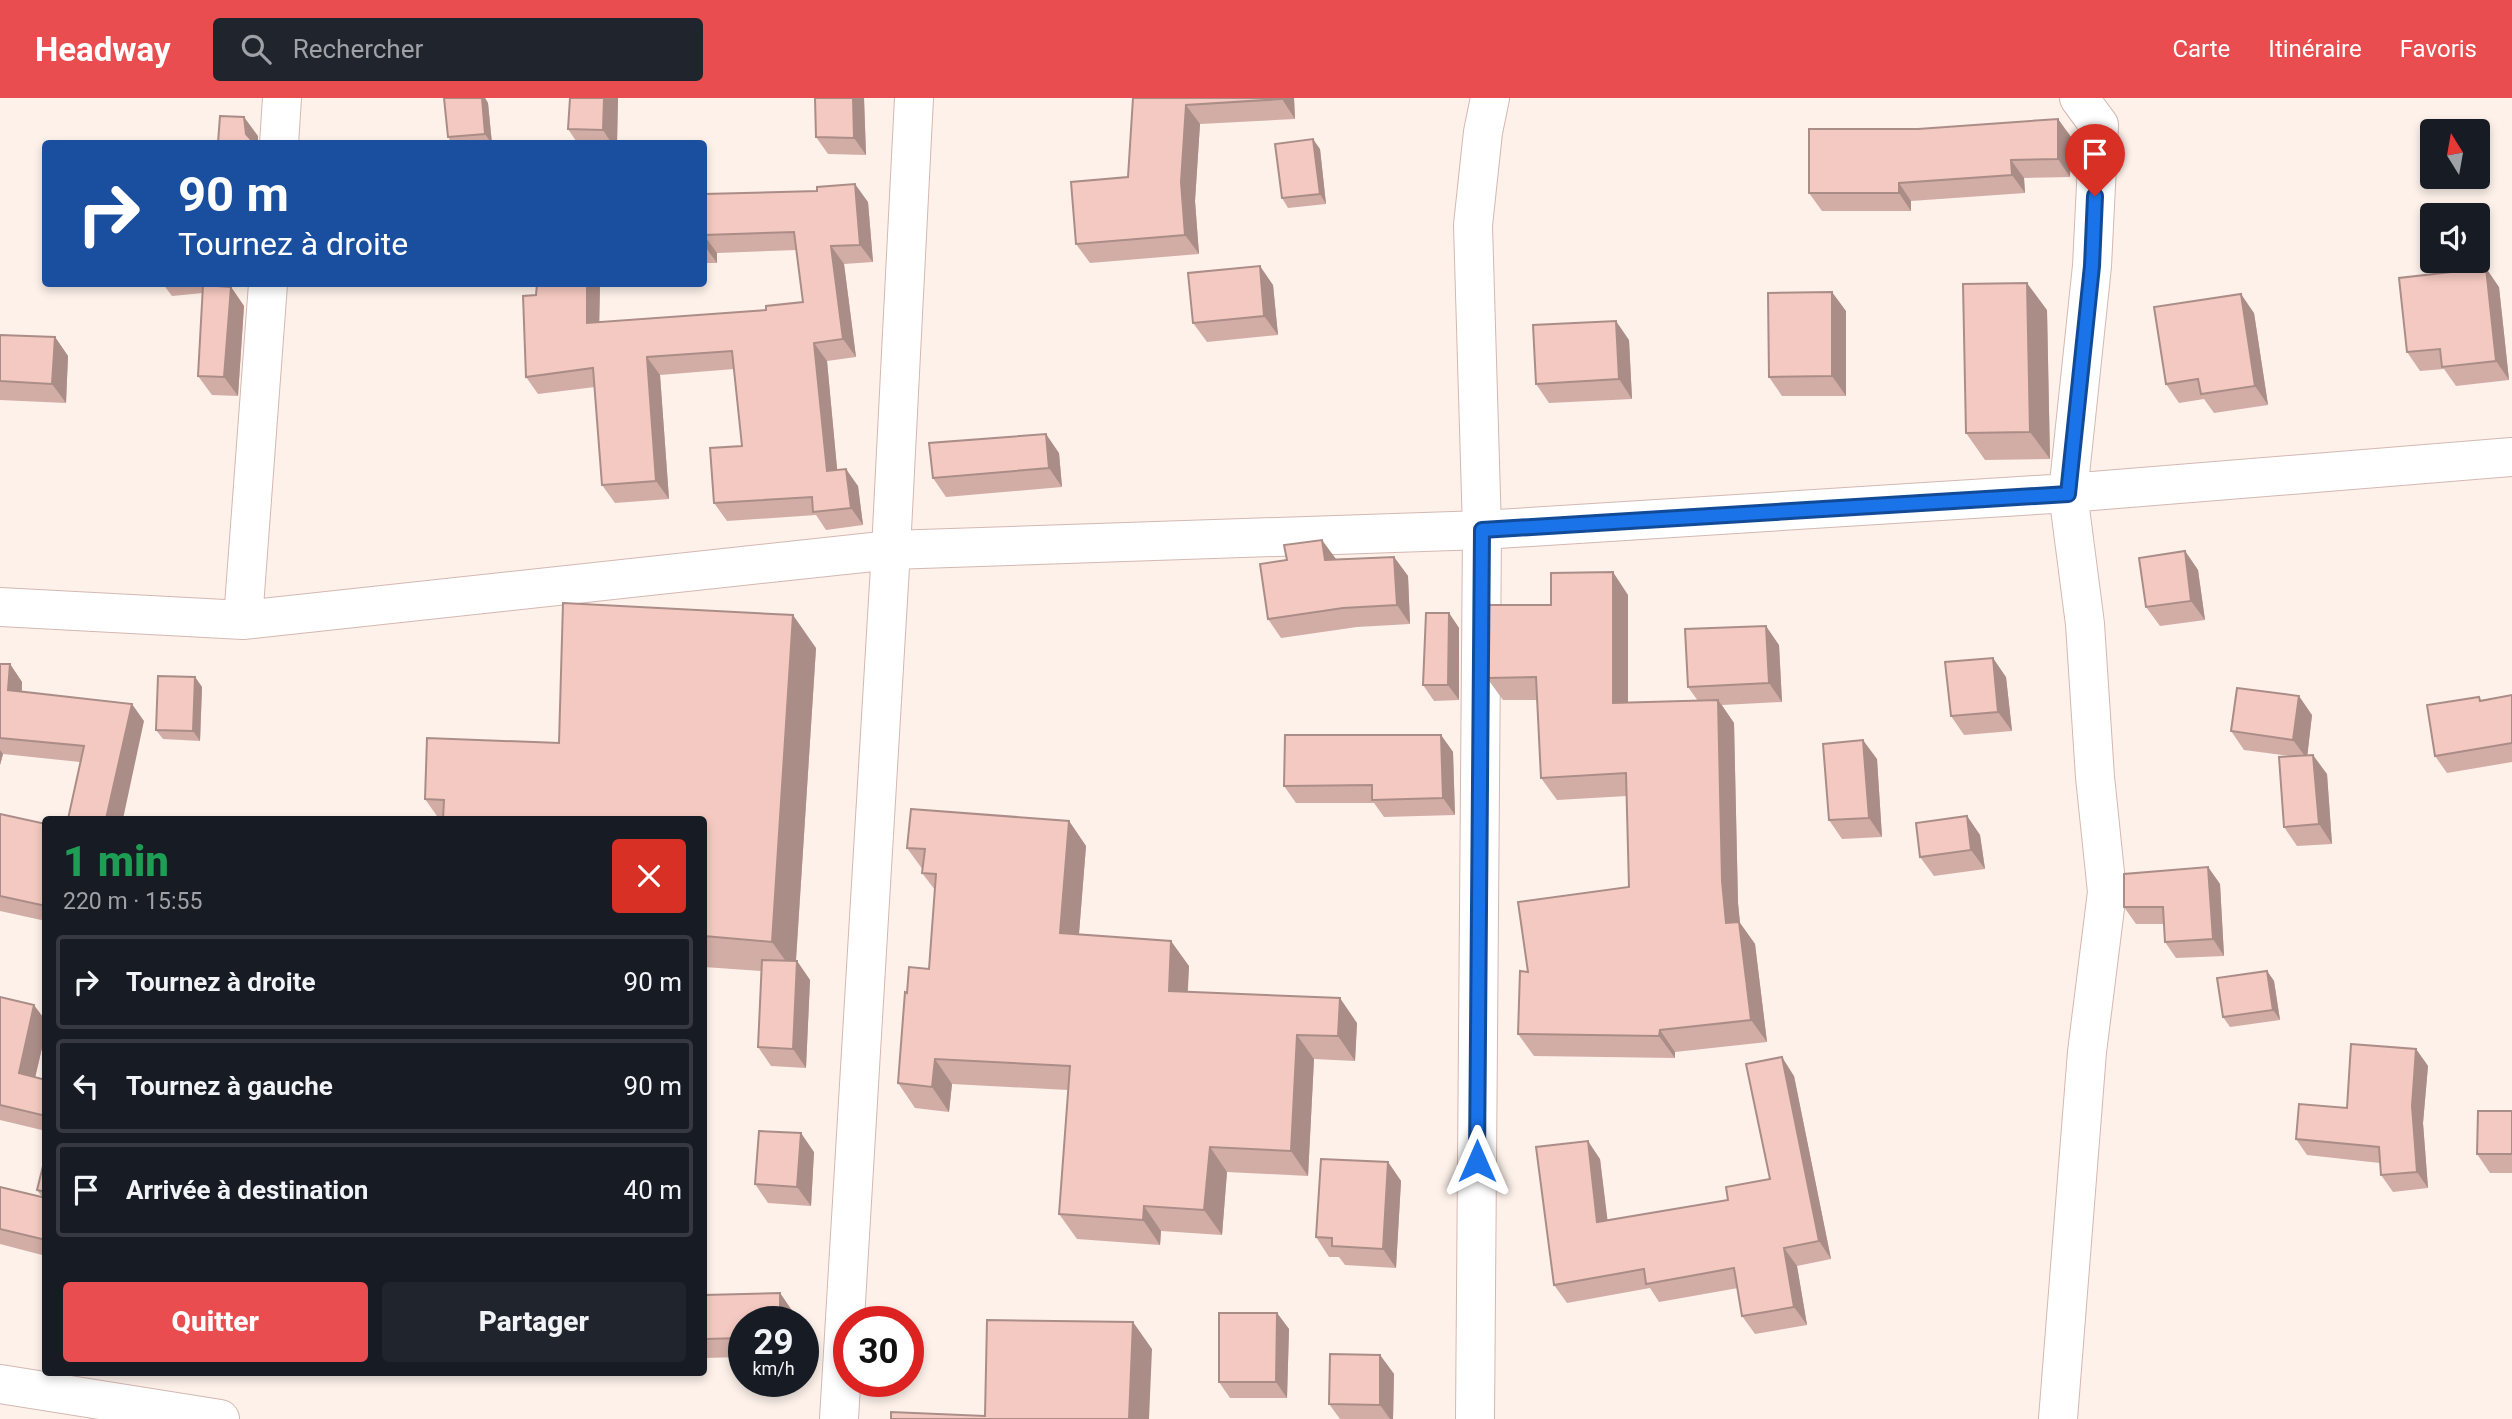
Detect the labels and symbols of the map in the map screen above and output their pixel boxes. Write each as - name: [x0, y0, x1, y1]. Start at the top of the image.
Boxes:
- north arrow: [2420, 119, 2490, 189]
- pin: [2065, 124, 2125, 196]
- position arrow: [1440, 1124, 1514, 1198]
- speed limit sign: 30: [833, 1306, 924, 1397]

